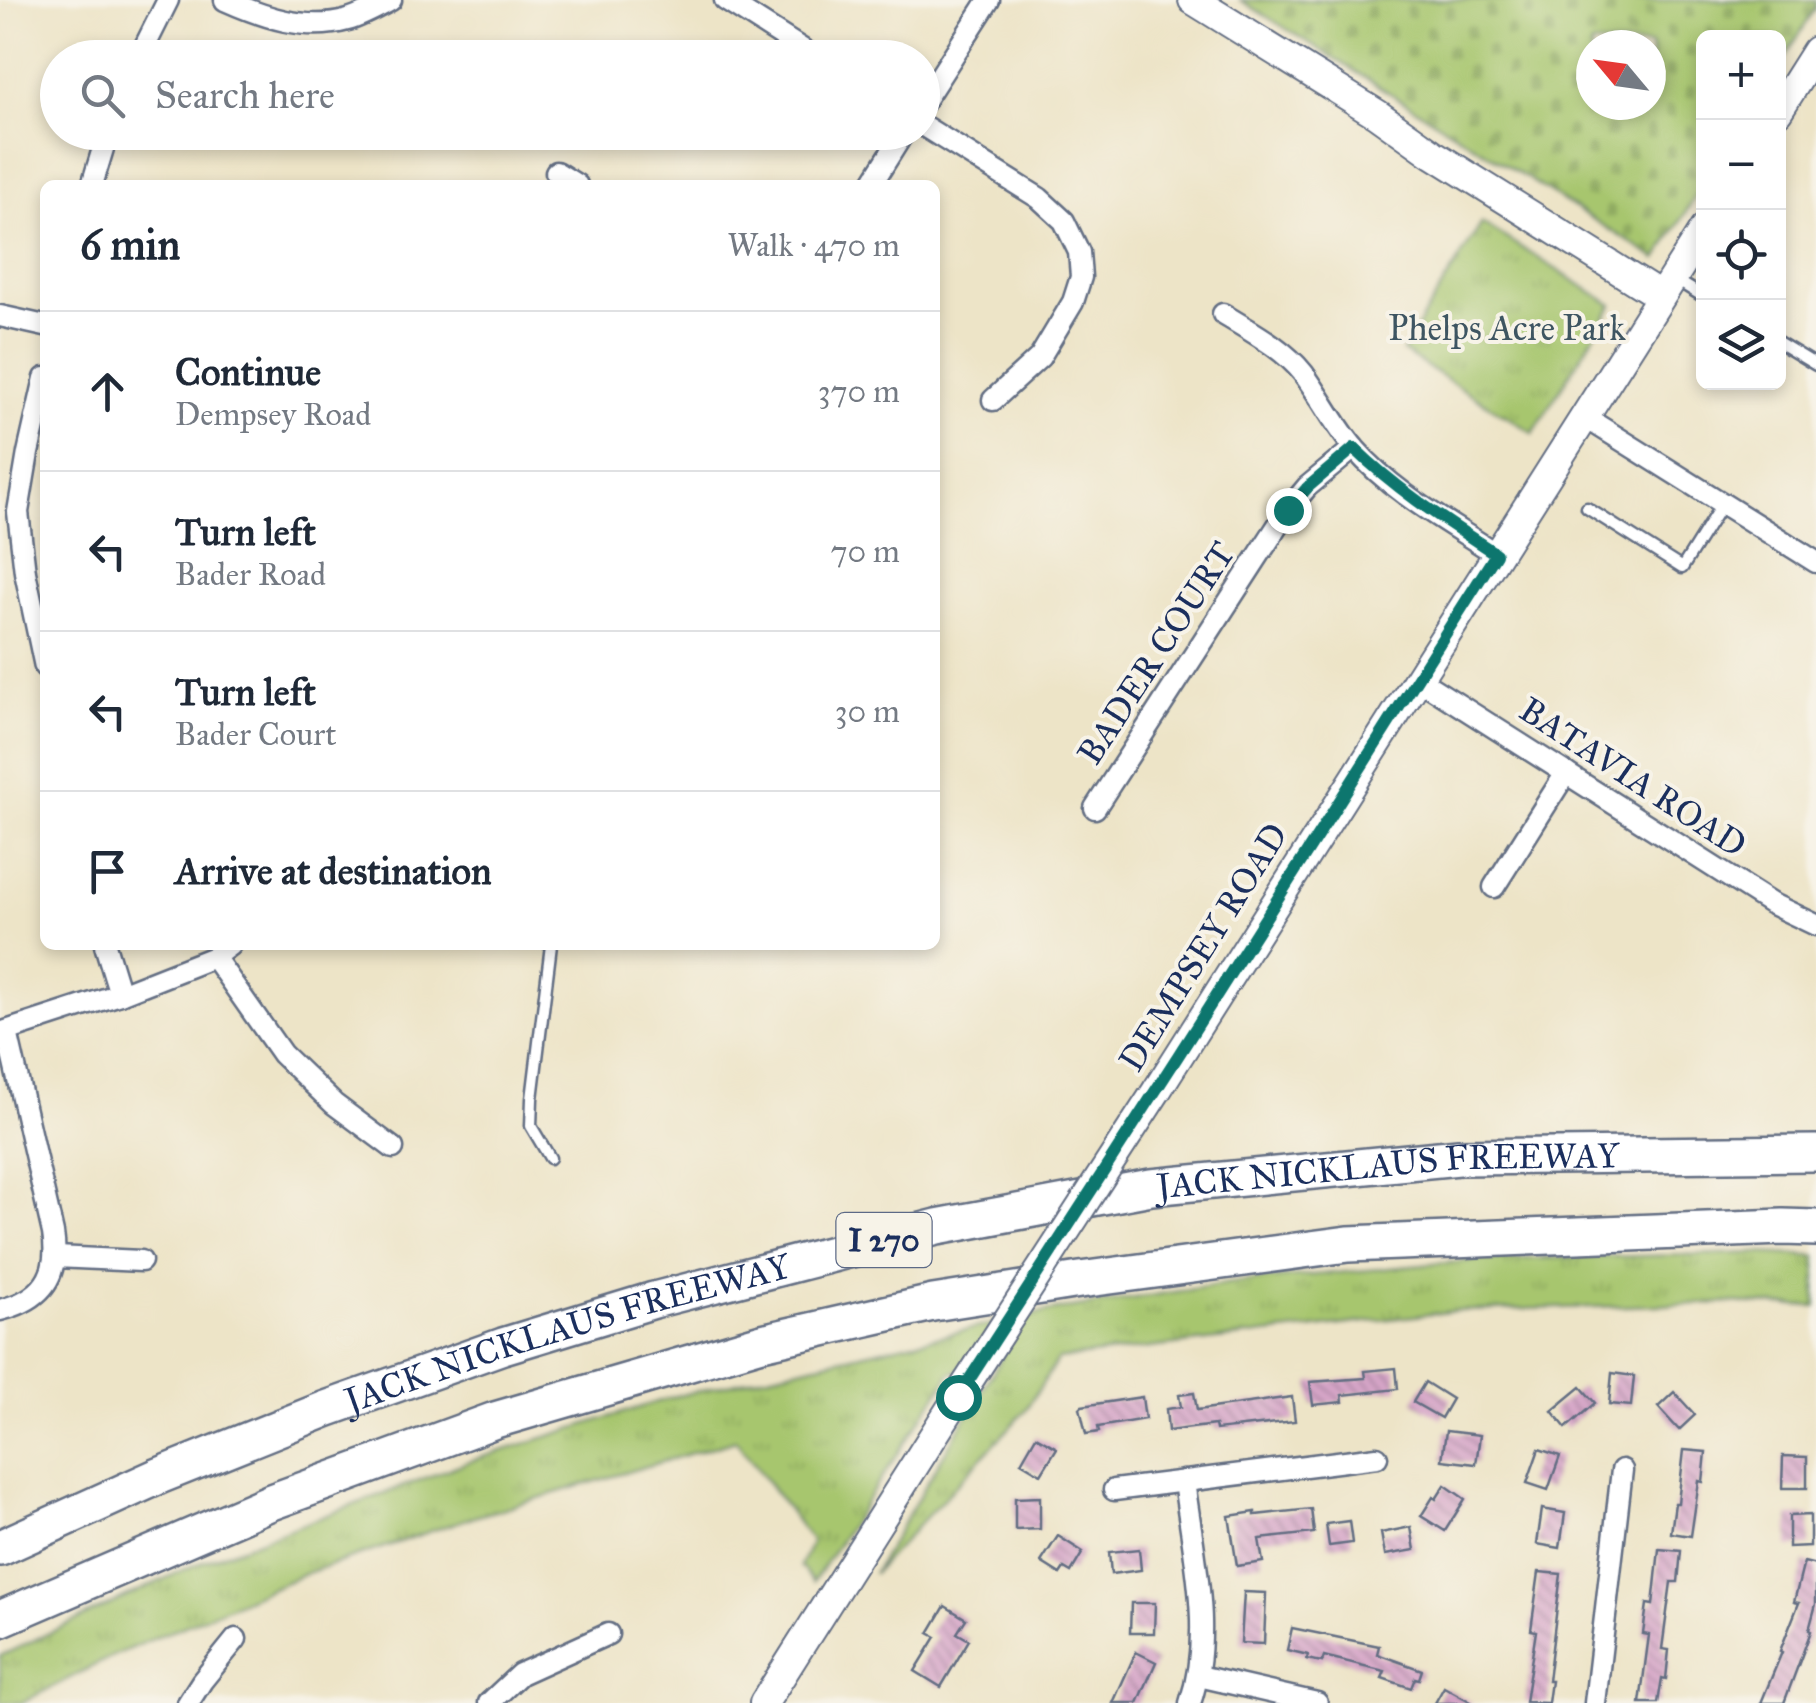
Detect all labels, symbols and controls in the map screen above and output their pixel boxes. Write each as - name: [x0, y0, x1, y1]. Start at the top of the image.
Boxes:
- north arrow: [1576, 30, 1666, 120]
- map controls: [1696, 30, 1786, 390]
- button: +: [1696, 30, 1786, 120]
- search box: [40, 40, 940, 150]
- icon: search: [75, 68, 130, 123]
- text: Search here: [155, 72, 335, 118]
- button: −: [1696, 120, 1786, 210]
- button: locate: [1696, 210, 1786, 300]
- text: 6 min: [80, 219, 180, 271]
- text: Walk · 470 m: [727, 226, 900, 265]
- button: layers: [1696, 300, 1786, 390]
- park label: Phelps Acre Park: [1388, 307, 1627, 350]
- text: Continue: [175, 349, 321, 395]
- icon: ahead: [80, 364, 135, 419]
- text: 370 m: [818, 372, 900, 411]
- text: Dempsey Road: [175, 395, 371, 434]
- route end: [1266, 488, 1312, 534]
- text: Turn left: [175, 509, 316, 555]
- icon: left: [80, 524, 135, 579]
- text: 70 m: [831, 532, 900, 571]
- street label: BADER COURT: [1068, 534, 1244, 773]
- text: Bader Road: [175, 555, 326, 594]
- text: Turn left: [175, 669, 316, 715]
- icon: left: [80, 684, 135, 739]
- street label: BATAVIA ROAD: [1511, 688, 1754, 867]
- text: 30 m: [835, 692, 900, 731]
- text: Bader Court: [175, 715, 337, 754]
- street label: DEMPSEY ROAD: [1110, 815, 1297, 1079]
- icon: arrive: [80, 844, 135, 899]
- text: Arrive at destination: [175, 848, 492, 894]
- street label: JACK NICKLAUS FREEWAY: [1151, 1134, 1620, 1209]
- road number: I 270: [836, 1213, 932, 1267]
- street label: JACK NICKLAUS FREEWAY: [335, 1245, 796, 1424]
- route start: [936, 1375, 982, 1421]

